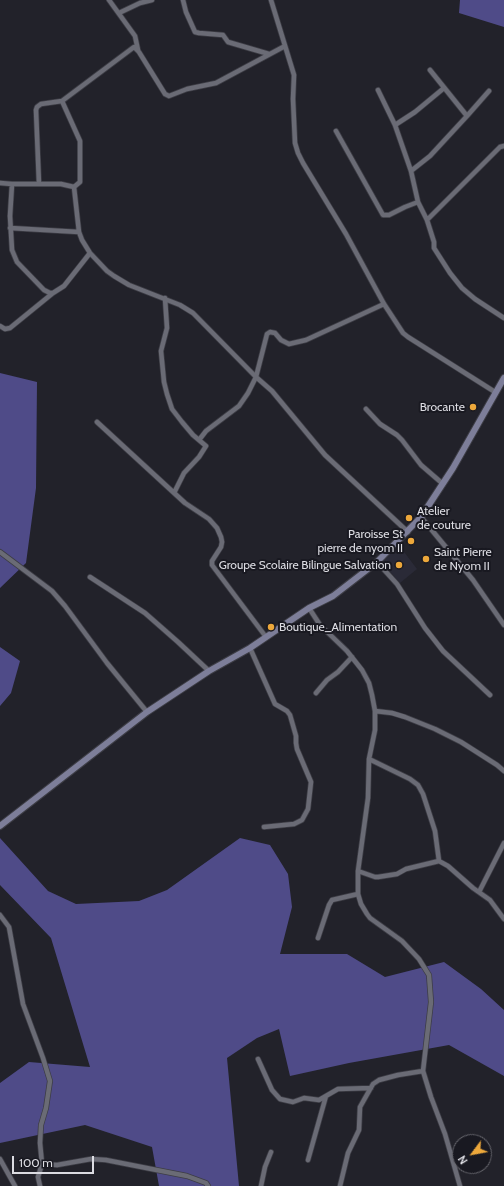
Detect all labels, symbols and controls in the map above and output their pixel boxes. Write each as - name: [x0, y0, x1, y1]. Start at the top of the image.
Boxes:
- place label: Brocante: [420, 400, 465, 414]
- marker: Brocante: [468, 402, 478, 412]
- place label: Atelier de couture: [417, 504, 471, 532]
- marker: Atelier de couture: [404, 513, 414, 523]
- place label: Paroisse St pierre de nyom II: [317, 527, 403, 555]
- marker: Paroisse St pierre de nyom II: [406, 536, 416, 546]
- place label: Saint Pierre de Nyom II: [434, 545, 492, 573]
- marker: Saint Pierre de Nyom II: [421, 554, 431, 564]
- place label: Groupe Scolaire Bilingue Salvation: [219, 558, 391, 572]
- marker: Groupe Scolaire Bilingue Salvation: [394, 560, 404, 570]
- place label: Boutique_Alimentation: [279, 620, 397, 634]
- marker: Boutique_Alimentation: [266, 622, 276, 632]
- north arrow: [452, 1134, 492, 1174]
- scale bar: [14, 1148, 96, 1174]
- text: N: [455, 1153, 471, 1167]
- text: 100 m: [19, 1155, 53, 1170]

